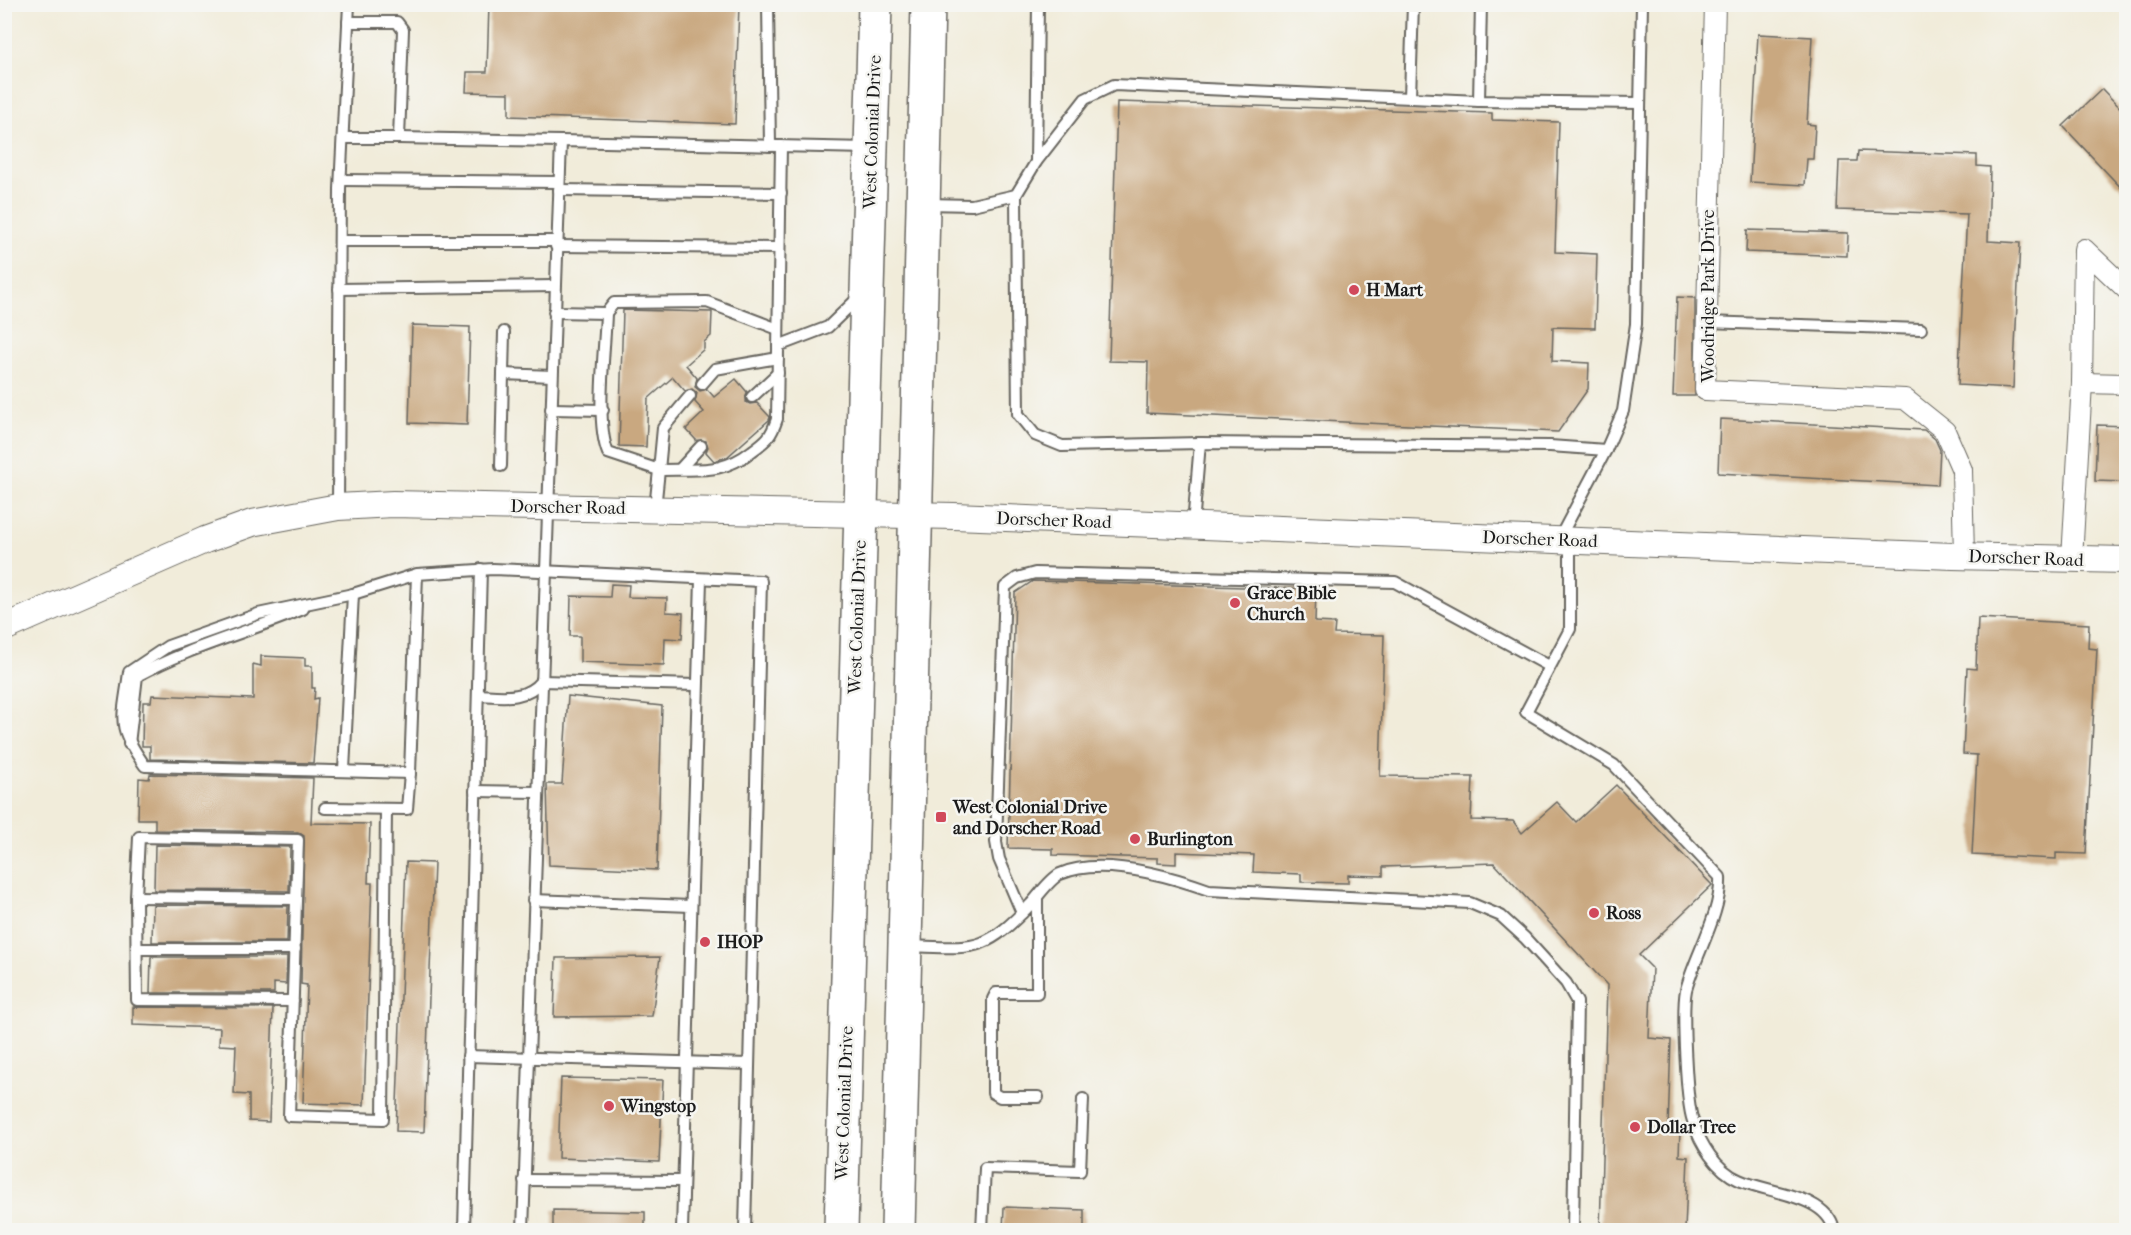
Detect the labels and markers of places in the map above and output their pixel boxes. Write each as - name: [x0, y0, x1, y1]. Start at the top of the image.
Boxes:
- place label: H Mart: [1366, 280, 1424, 301]
- marker: H Mart: [1347, 283, 1361, 297]
- place label: Grace Bible Church: [1247, 583, 1336, 625]
- marker: Grace Bible Church: [1228, 596, 1242, 610]
- place label: West Colonial Drive and Dorscher Road: [952, 797, 1107, 839]
- marker: West Colonial Drive and Dorscher Road: [934, 810, 948, 824]
- place label: Burlington: [1147, 829, 1233, 850]
- marker: Burlington: [1128, 832, 1142, 846]
- place label: Ross: [1606, 903, 1642, 924]
- marker: Ross: [1587, 906, 1601, 920]
- place label: IHOP: [717, 932, 763, 953]
- marker: IHOP: [698, 935, 712, 949]
- place label: Wingstop: [620, 1096, 696, 1117]
- marker: Wingstop: [602, 1099, 616, 1113]
- place label: Dollar Tree: [1647, 1117, 1736, 1138]
- marker: Dollar Tree: [1628, 1120, 1642, 1134]

